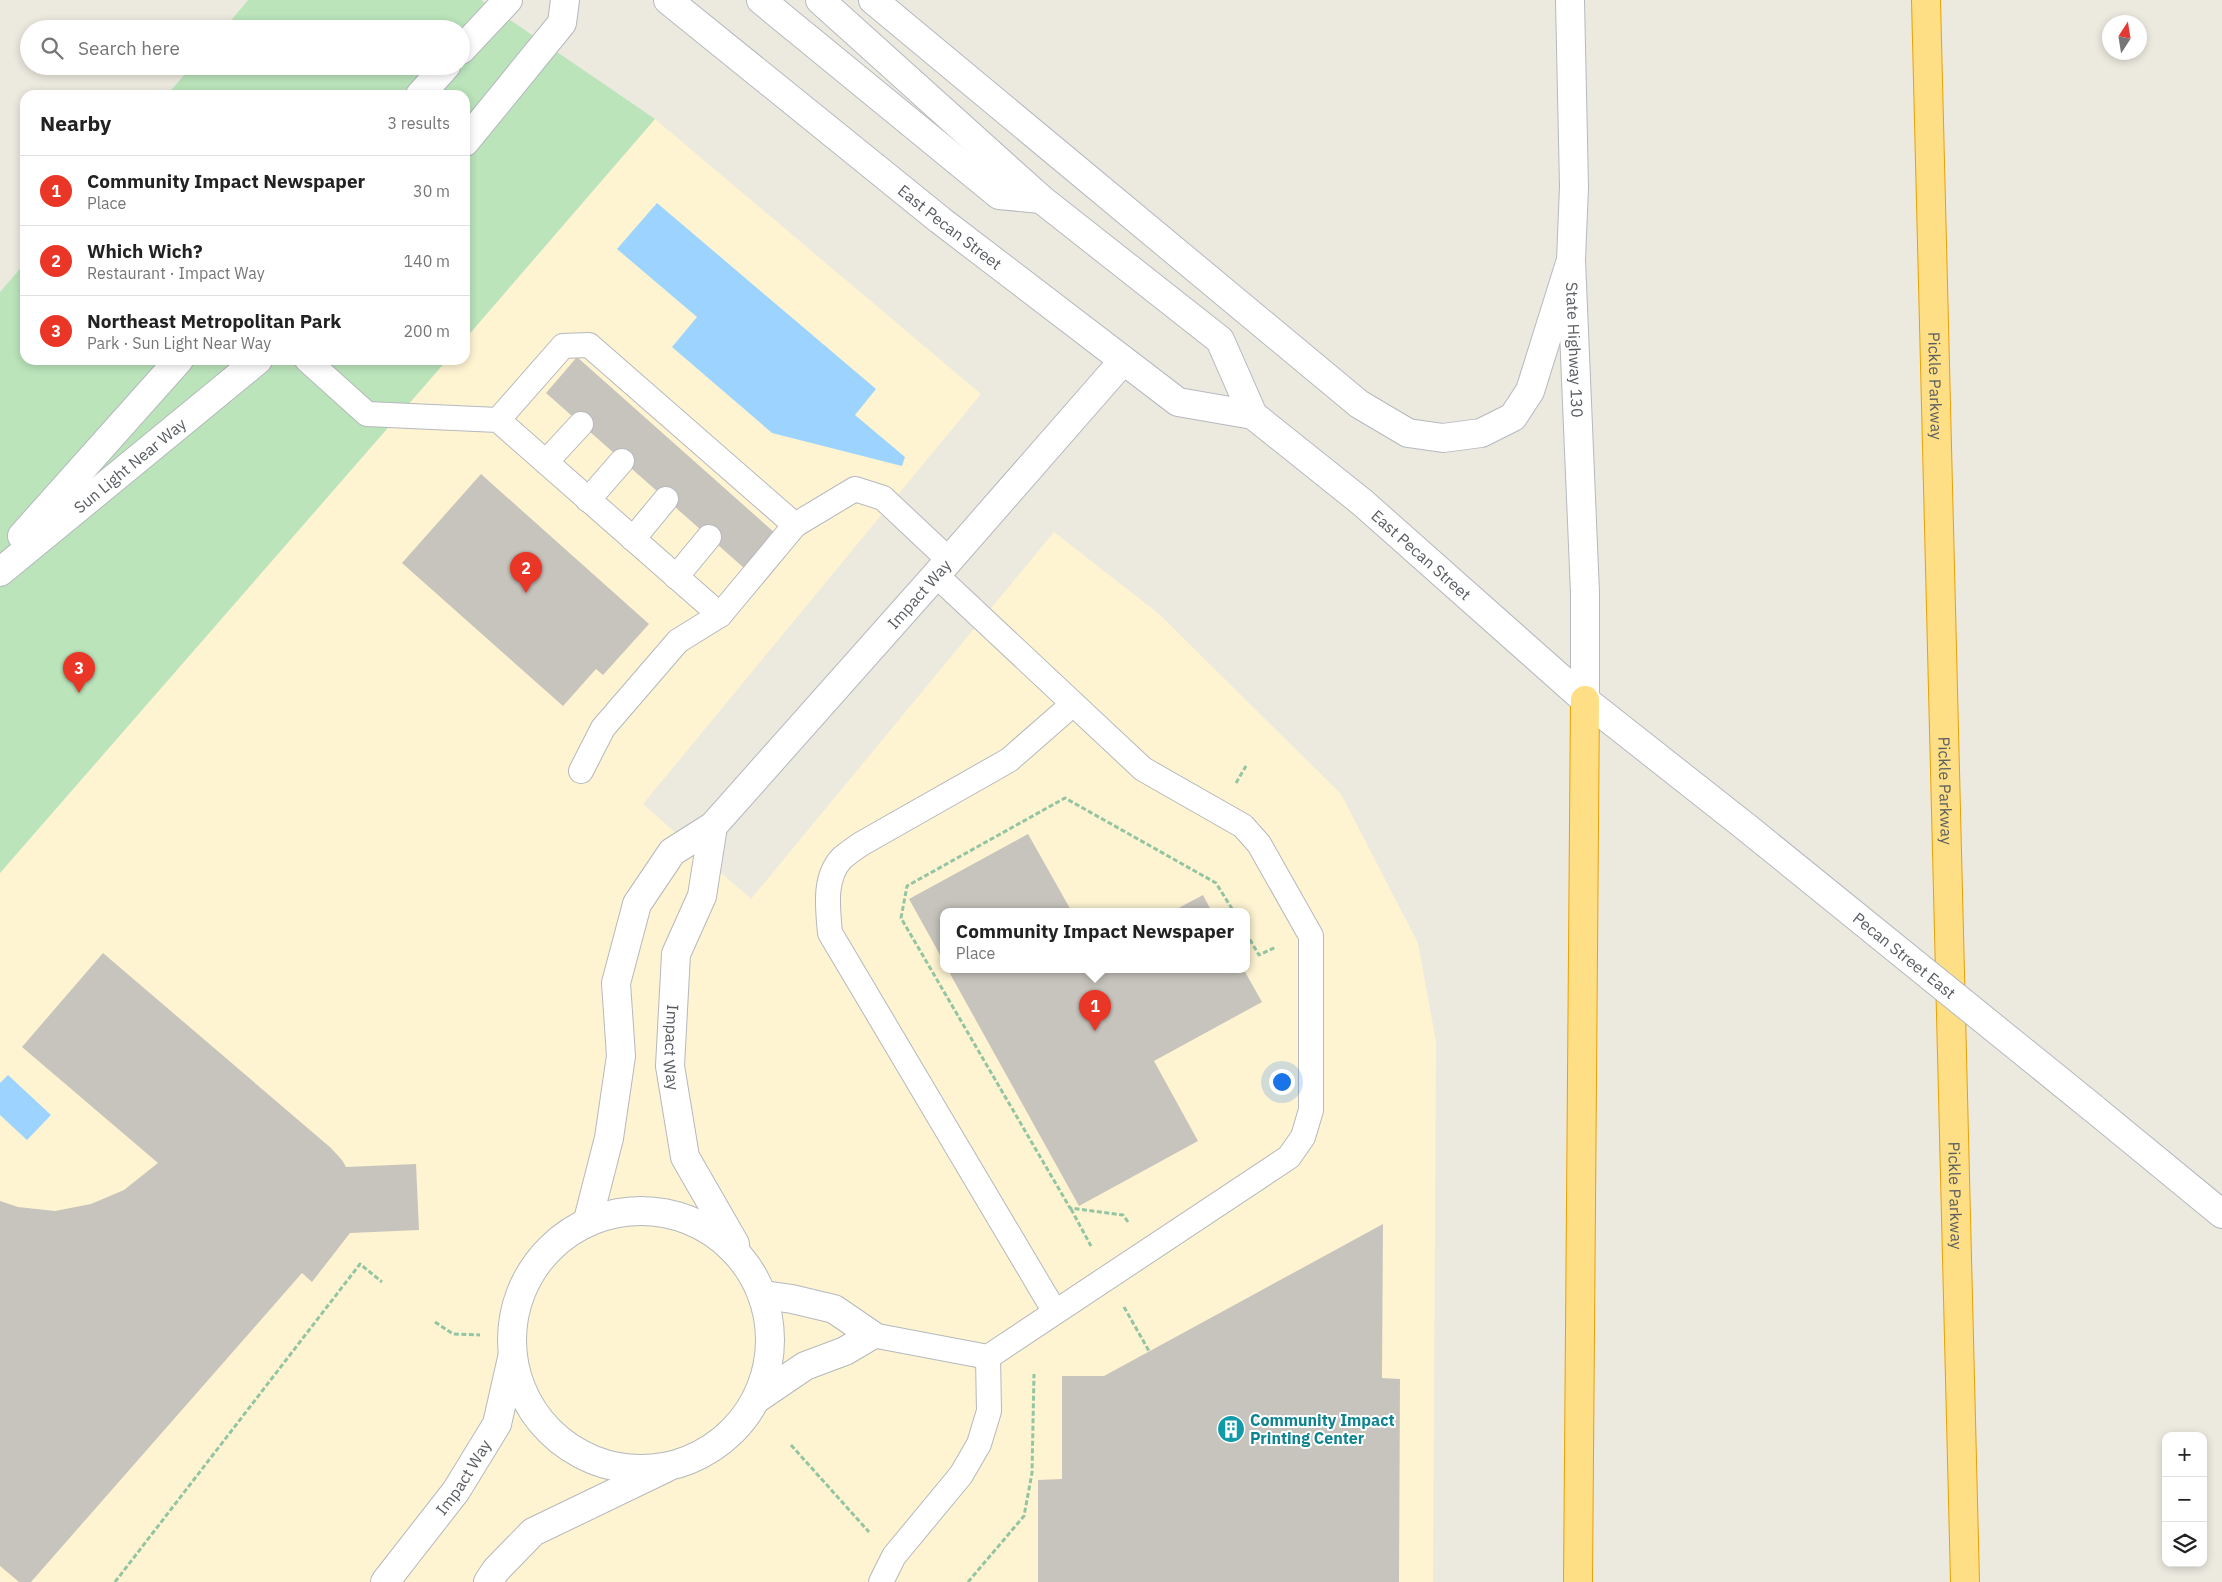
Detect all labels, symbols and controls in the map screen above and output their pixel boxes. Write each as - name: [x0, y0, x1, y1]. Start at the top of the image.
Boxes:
- north arrow: [2102, 15, 2147, 60]
- search box: [20, 20, 470, 75]
- icon: search: [38, 34, 66, 62]
- text: Search here: [78, 36, 180, 60]
- text: Nearby: [40, 109, 111, 137]
- text: 3 results: [387, 113, 450, 133]
- text: Community Impact Newspaper: [87, 169, 365, 193]
- street label: East Pecan Street: [894, 180, 1006, 274]
- text: 1: [51, 181, 61, 201]
- text: 30 m: [413, 181, 450, 201]
- text: Place: [87, 193, 126, 213]
- text: Which Wich?: [87, 239, 202, 263]
- text: 2: [51, 251, 61, 271]
- text: 140 m: [403, 251, 450, 271]
- text: Restaurant · Impact Way: [87, 263, 265, 283]
- street label: State Highway 130: [1562, 282, 1588, 418]
- text: Northeast Metropolitan Park: [87, 309, 341, 333]
- text: 3: [51, 321, 61, 341]
- text: 200 m: [403, 321, 450, 341]
- street label: Pickle Parkway: [1924, 332, 1947, 440]
- text: Park · Sun Light Near Way: [87, 333, 271, 353]
- street label: Sun Light Near Way: [70, 413, 190, 517]
- street label: East Pecan Street: [1367, 505, 1475, 604]
- pin: 2: [510, 552, 542, 593]
- street label: Impact Way: [883, 555, 955, 633]
- pin: 3: [63, 652, 95, 693]
- street label: Pickle Parkway: [1934, 736, 1957, 845]
- popup: [940, 908, 1250, 973]
- street label: Pecan Street East: [1849, 908, 1960, 1003]
- text: Community Impact Newspaper: [956, 919, 1234, 943]
- text: Place: [956, 943, 995, 963]
- pin: 1: [1079, 990, 1111, 1031]
- street label: Impact Way: [659, 1004, 684, 1092]
- your location: [1269, 1069, 1295, 1095]
- street label: Pickle Parkway: [1944, 1141, 1967, 1250]
- place label: Community Impact Printing Center: [1250, 1410, 1395, 1448]
- building icon: Community Impact Printing Center: [1216, 1414, 1246, 1444]
- map controls: [2162, 1432, 2207, 1567]
- button: +: [2162, 1432, 2207, 1477]
- street label: Impact Way: [431, 1436, 495, 1519]
- button: −: [2162, 1477, 2207, 1522]
- button: layers: [2162, 1522, 2207, 1567]

